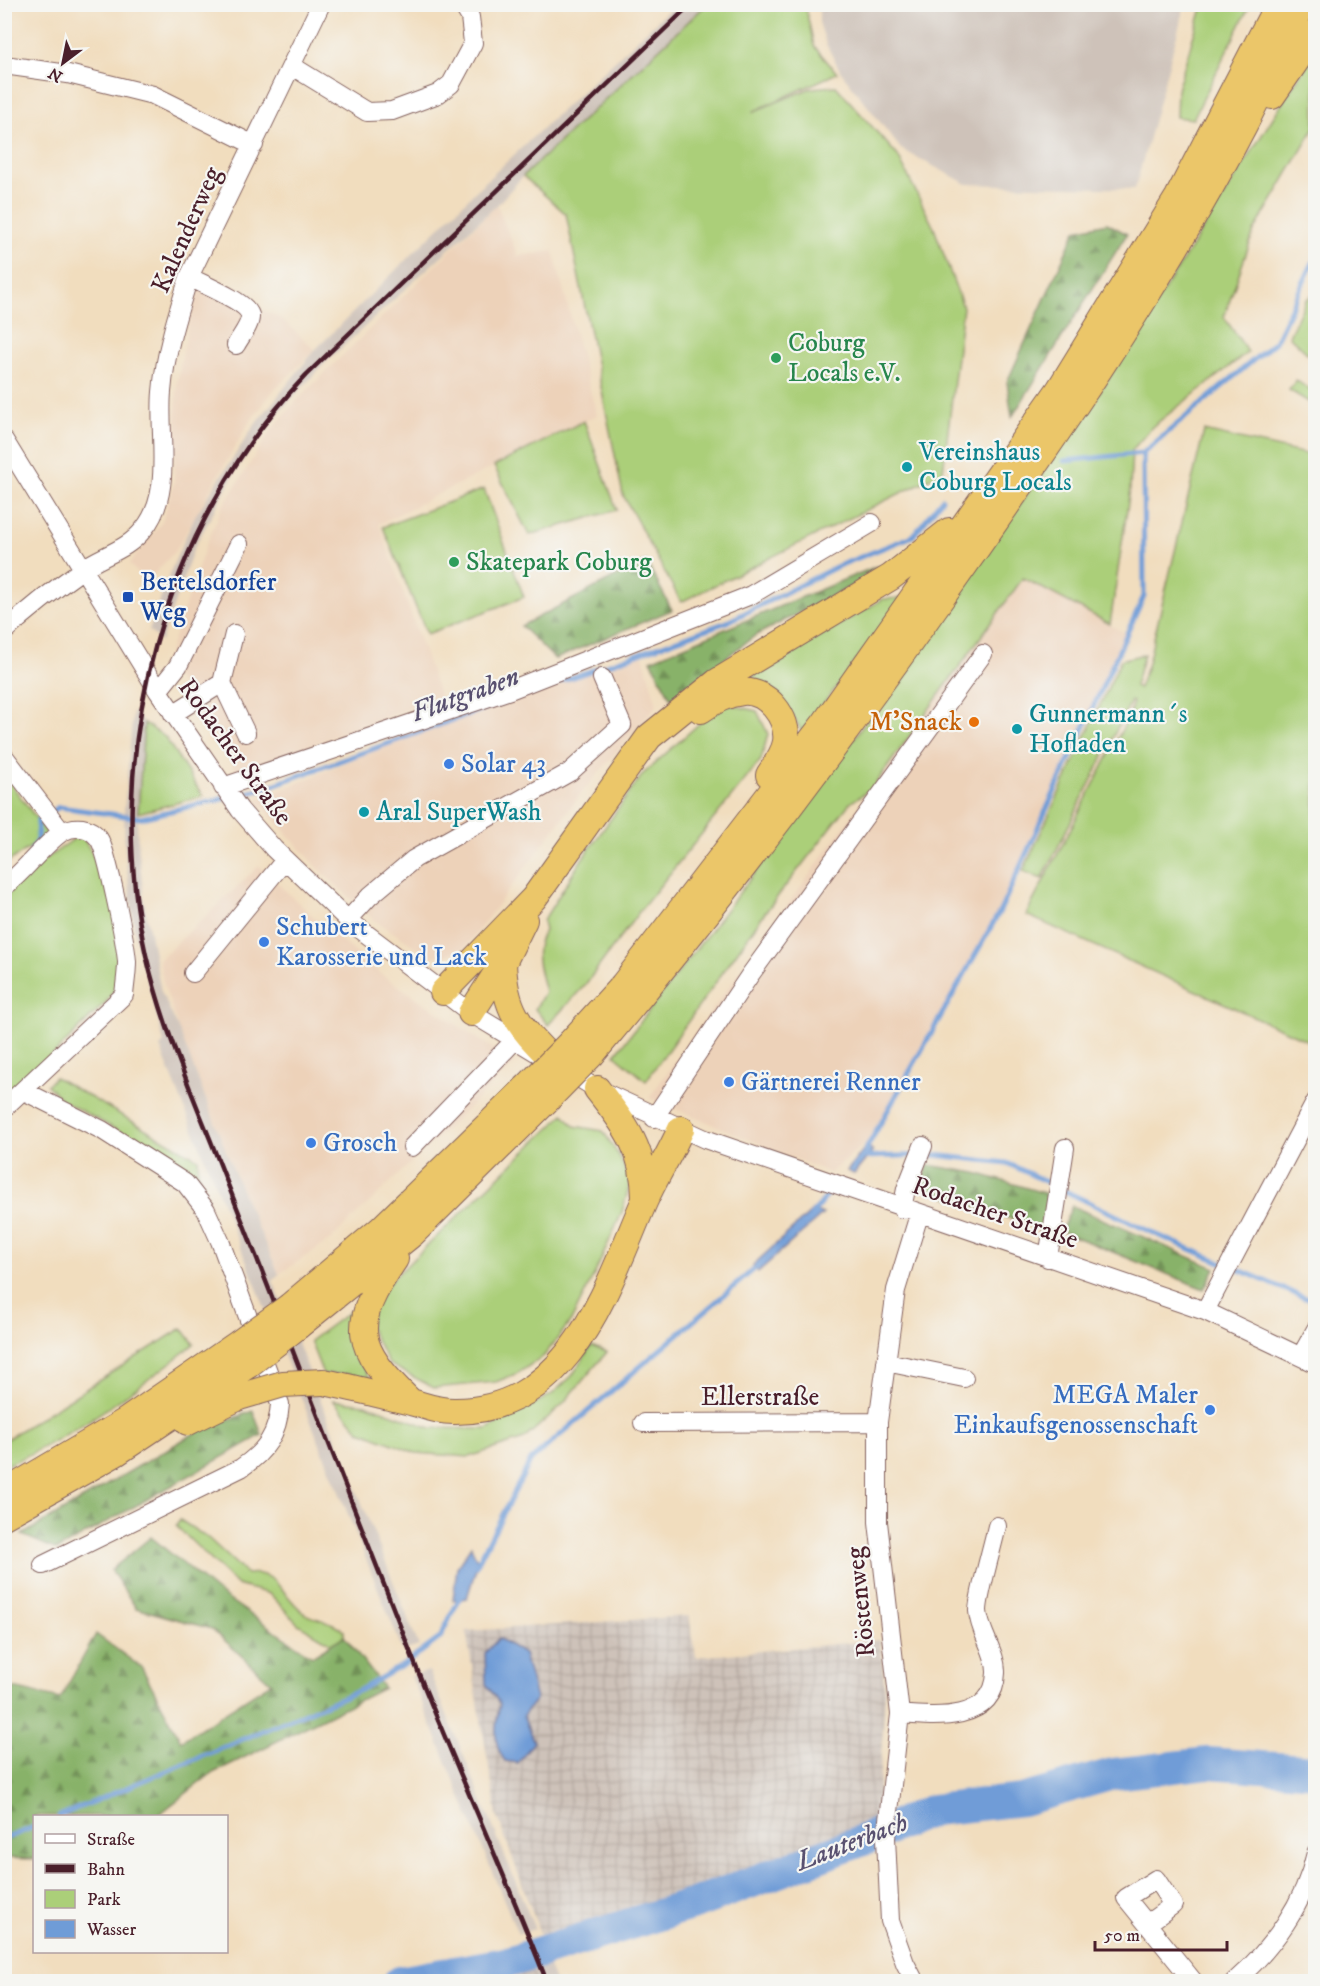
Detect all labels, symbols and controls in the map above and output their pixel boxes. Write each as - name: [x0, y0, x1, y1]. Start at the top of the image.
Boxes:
- north arrow: [33, 33, 93, 93]
- text: N: [45, 63, 66, 87]
- street label: Kalenderweg: [144, 161, 230, 298]
- place label: Coburg Locals e.V.: [788, 327, 901, 390]
- marker: Coburg Locals e.V.: [769, 351, 783, 365]
- place label: Vereinshaus Coburg Locals: [918, 436, 1072, 499]
- marker: Vereinshaus Coburg Locals: [900, 460, 914, 474]
- place label: Skatepark Coburg: [466, 546, 652, 579]
- marker: Skatepark Coburg: [447, 555, 461, 569]
- place label: Bertelsdorfer Weg: [139, 566, 277, 629]
- marker: Bertelsdorfer Weg: [121, 590, 135, 604]
- water label: Flutgraben: [406, 660, 524, 730]
- street label: Rodacher Straße: [171, 672, 299, 832]
- place label: Gunnermann´s Hofladen: [1029, 698, 1187, 761]
- place label: M'Snack: [869, 706, 962, 739]
- marker: M'Snack: [967, 715, 981, 729]
- marker: Gunnermann´s Hofladen: [1010, 722, 1024, 736]
- place label: Solar 43: [461, 748, 546, 781]
- marker: Solar 43: [442, 757, 456, 771]
- place label: Aral SuperWash: [376, 796, 542, 829]
- marker: Aral SuperWash: [357, 805, 371, 819]
- place label: Schubert Karosserie und Lack: [276, 911, 487, 974]
- marker: Schubert Karosserie und Lack: [257, 935, 271, 949]
- place label: Gärtnerei Renner: [741, 1066, 921, 1099]
- marker: Gärtnerei Renner: [722, 1075, 736, 1089]
- place label: Grosch: [323, 1127, 397, 1160]
- marker: Grosch: [304, 1136, 318, 1150]
- street label: Rodacher Straße: [907, 1169, 1083, 1257]
- place label: MEGA Maler Einkaufsgenossenschaft: [953, 1379, 1198, 1442]
- street label: Ellerstraße: [701, 1381, 819, 1414]
- marker: MEGA Maler Einkaufsgenossenschaft: [1203, 1403, 1217, 1417]
- street label: Röstenweg: [839, 1545, 883, 1659]
- water label: Lauterbach: [790, 1805, 913, 1880]
- legend: [33, 1815, 228, 1953]
- text: Straße: [87, 1829, 135, 1851]
- text: Bahn: [87, 1859, 125, 1881]
- text: Park: [87, 1889, 121, 1911]
- scale bar: [1095, 1914, 1227, 1952]
- text: Wasser: [86, 1919, 137, 1941]
- text: 50 m: [1104, 1925, 1140, 1947]

